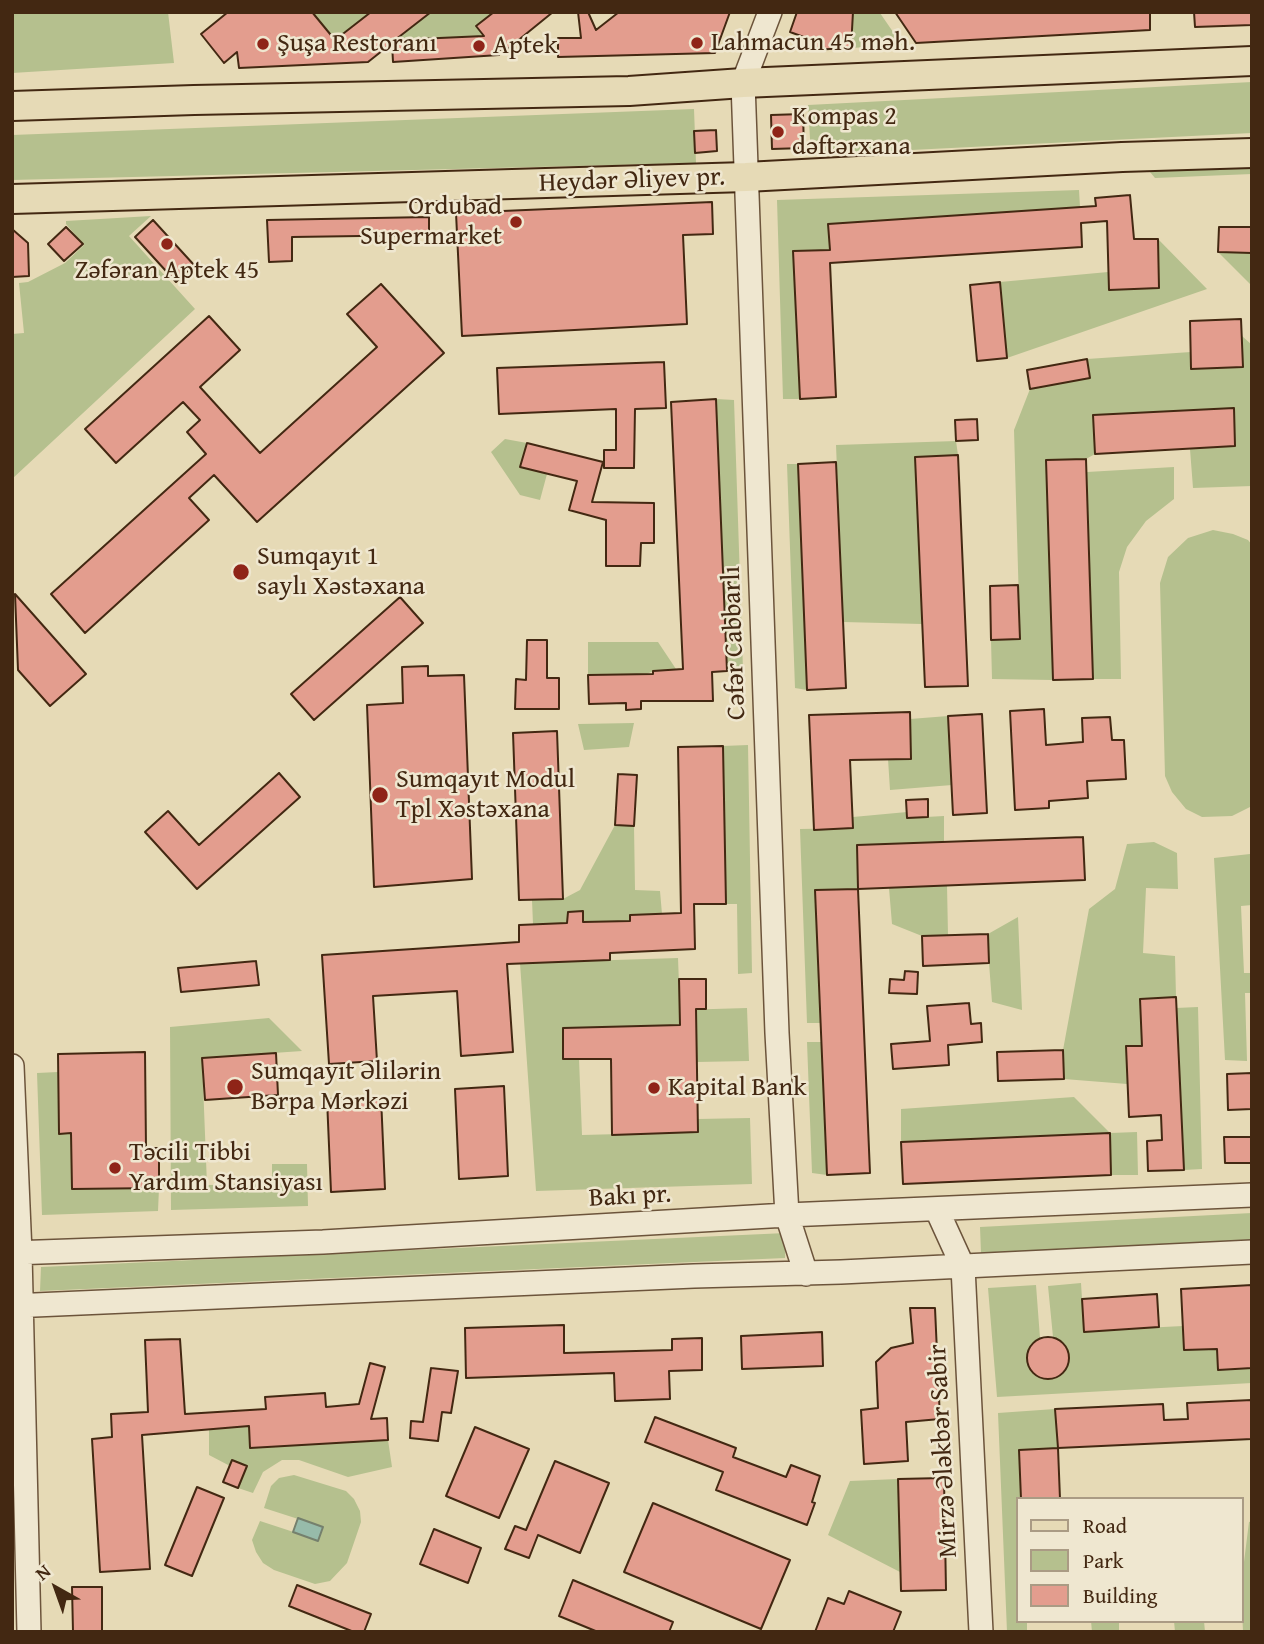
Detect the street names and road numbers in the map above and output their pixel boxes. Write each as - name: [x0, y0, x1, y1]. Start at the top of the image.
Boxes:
- street label: Heydər Əliyev pr.: [538, 162, 726, 200]
- street label: Cəfər Cabbarlı: [717, 566, 753, 720]
- street label: Bakı pr.: [588, 1179, 672, 1215]
- street label: Mirzə Ələkbər Sabir: [923, 1343, 965, 1559]

